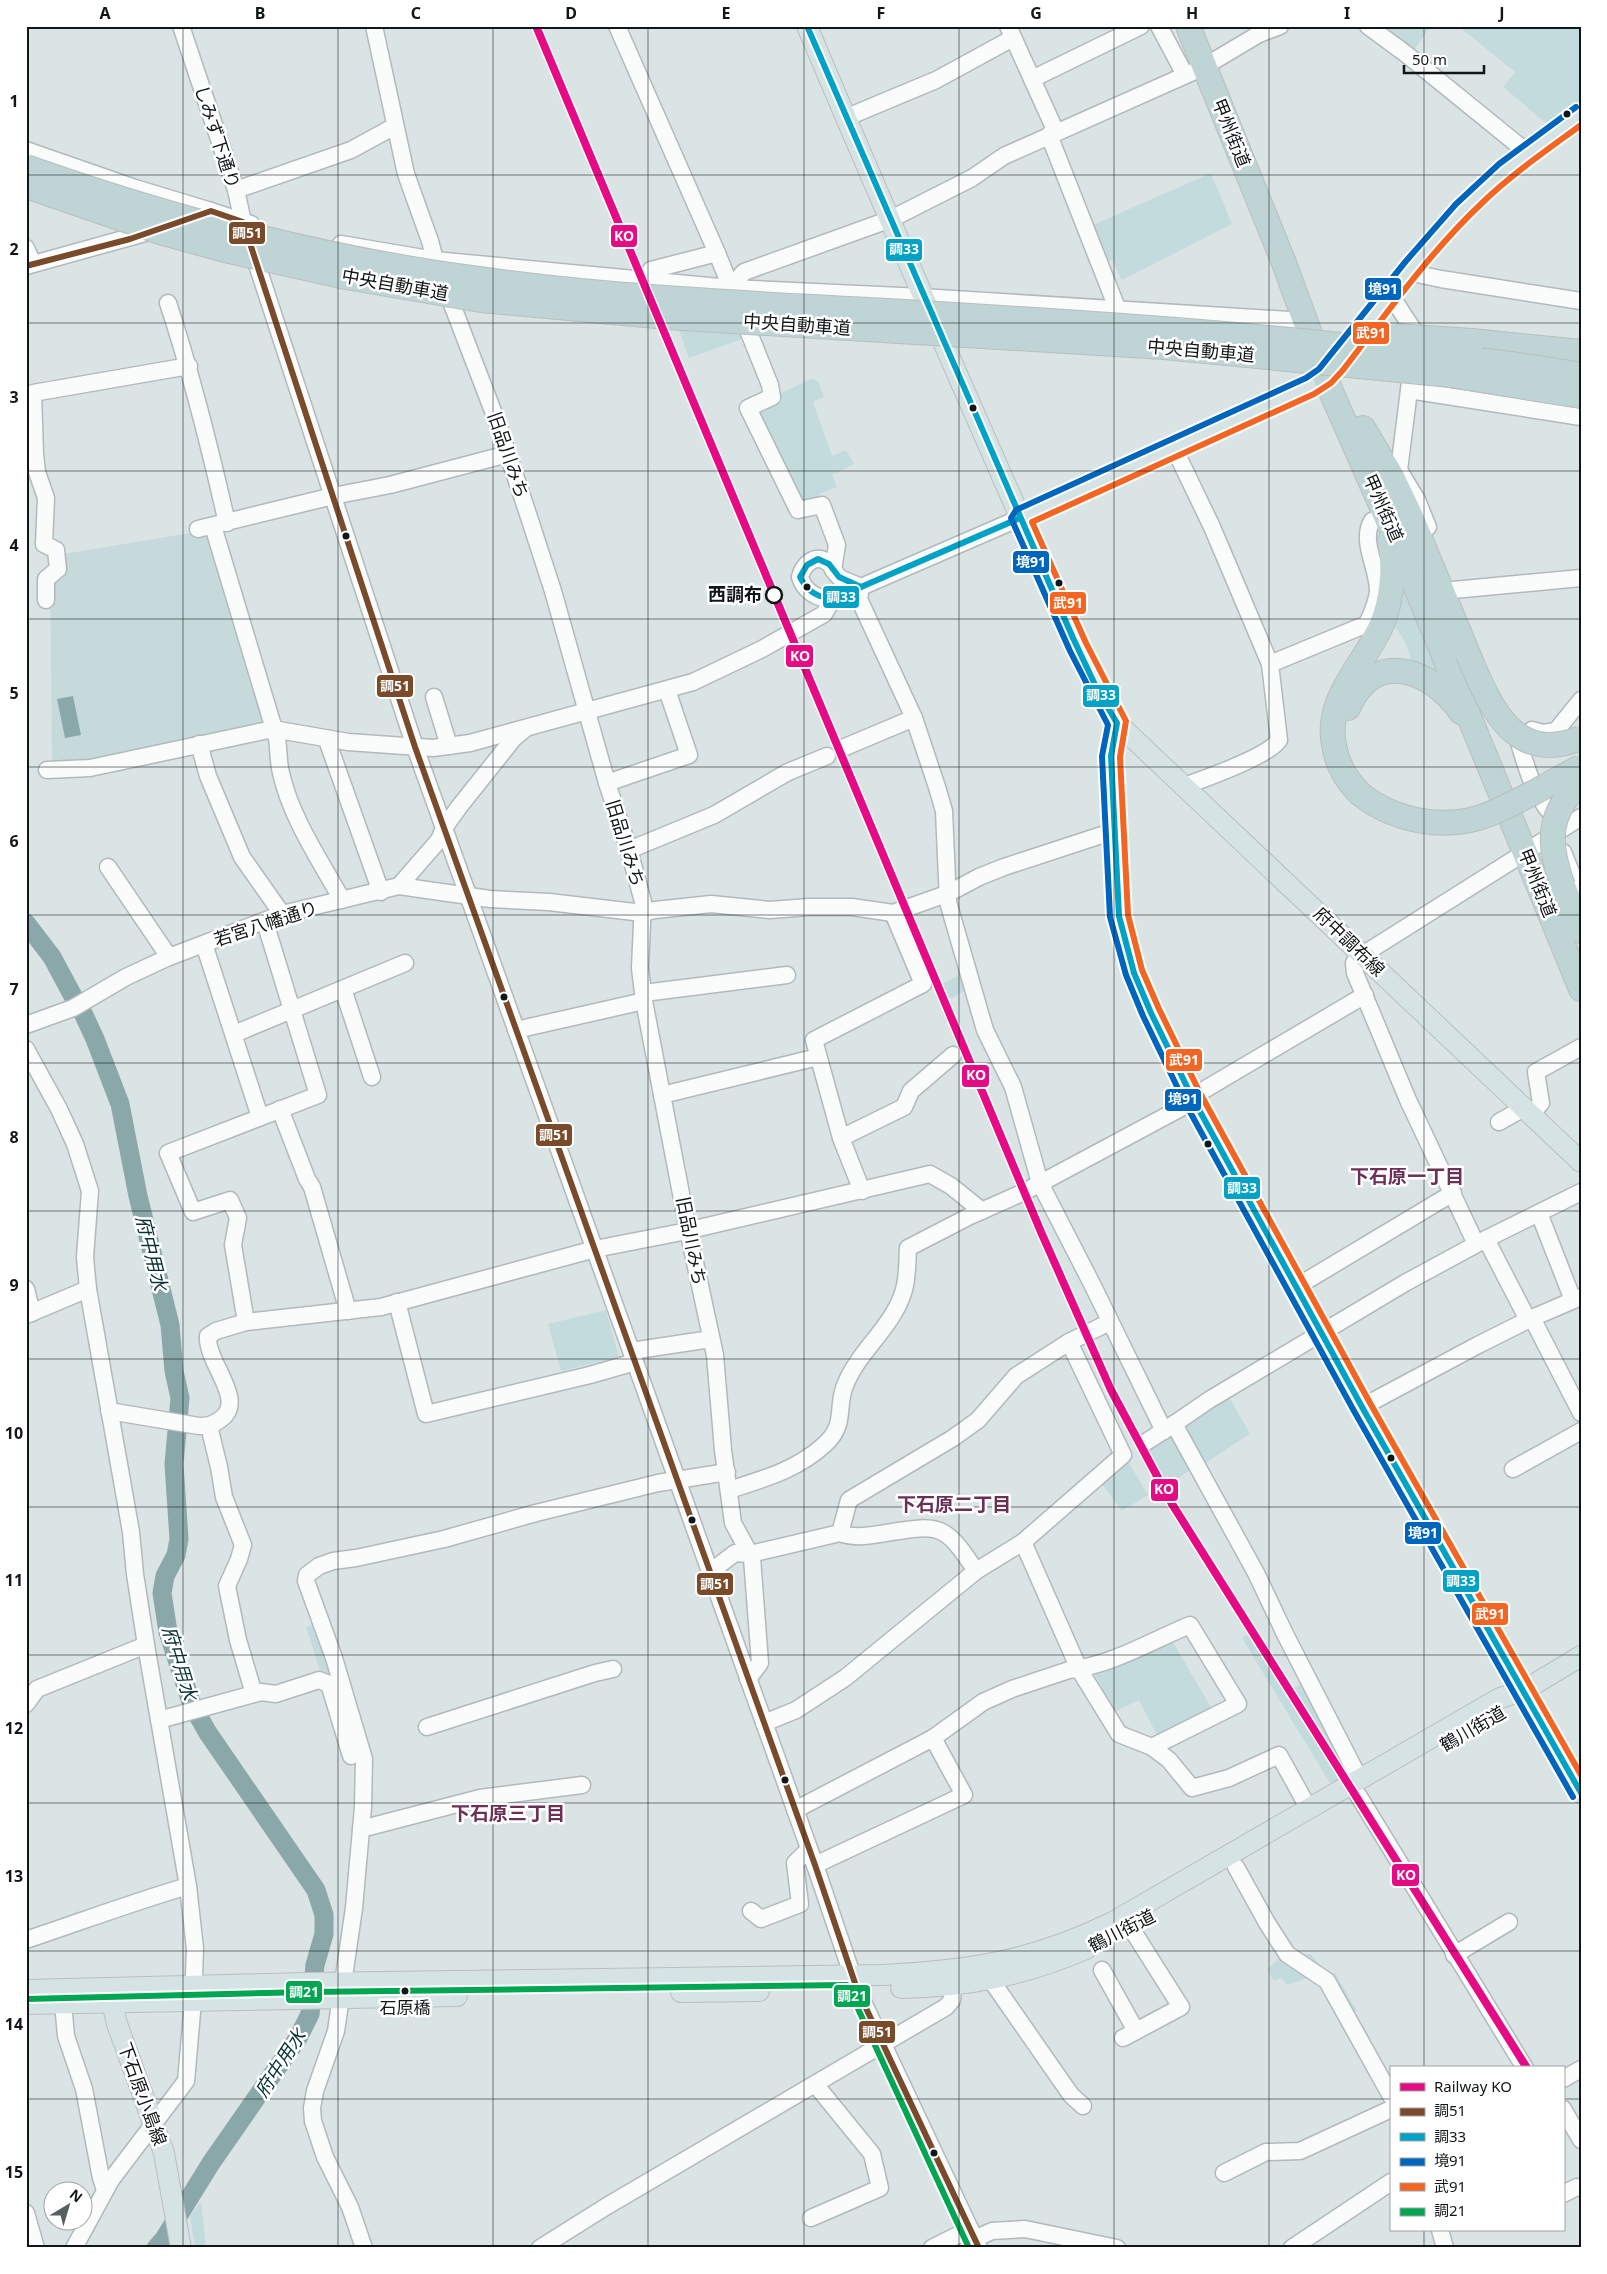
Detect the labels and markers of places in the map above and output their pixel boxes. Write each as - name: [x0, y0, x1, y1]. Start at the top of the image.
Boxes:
- unlabelled marker: [1562, 109, 1572, 119]
- unlabelled marker: [968, 403, 978, 413]
- unlabelled marker: [341, 531, 351, 541]
- unlabelled marker: [1054, 578, 1064, 588]
- place label: 西調布: [708, 582, 762, 606]
- unlabelled marker: [802, 582, 812, 592]
- marker: 西調布: [765, 586, 783, 604]
- unlabelled marker: [499, 992, 509, 1002]
- unlabelled marker: [1203, 1139, 1213, 1149]
- unlabelled marker: [1386, 1453, 1396, 1463]
- unlabelled marker: [687, 1515, 697, 1525]
- unlabelled marker: [780, 1775, 790, 1785]
- marker: 石原橋: [400, 1986, 410, 1996]
- place label: 石原橋: [380, 1996, 431, 2019]
- unlabelled marker: [929, 2148, 939, 2158]

